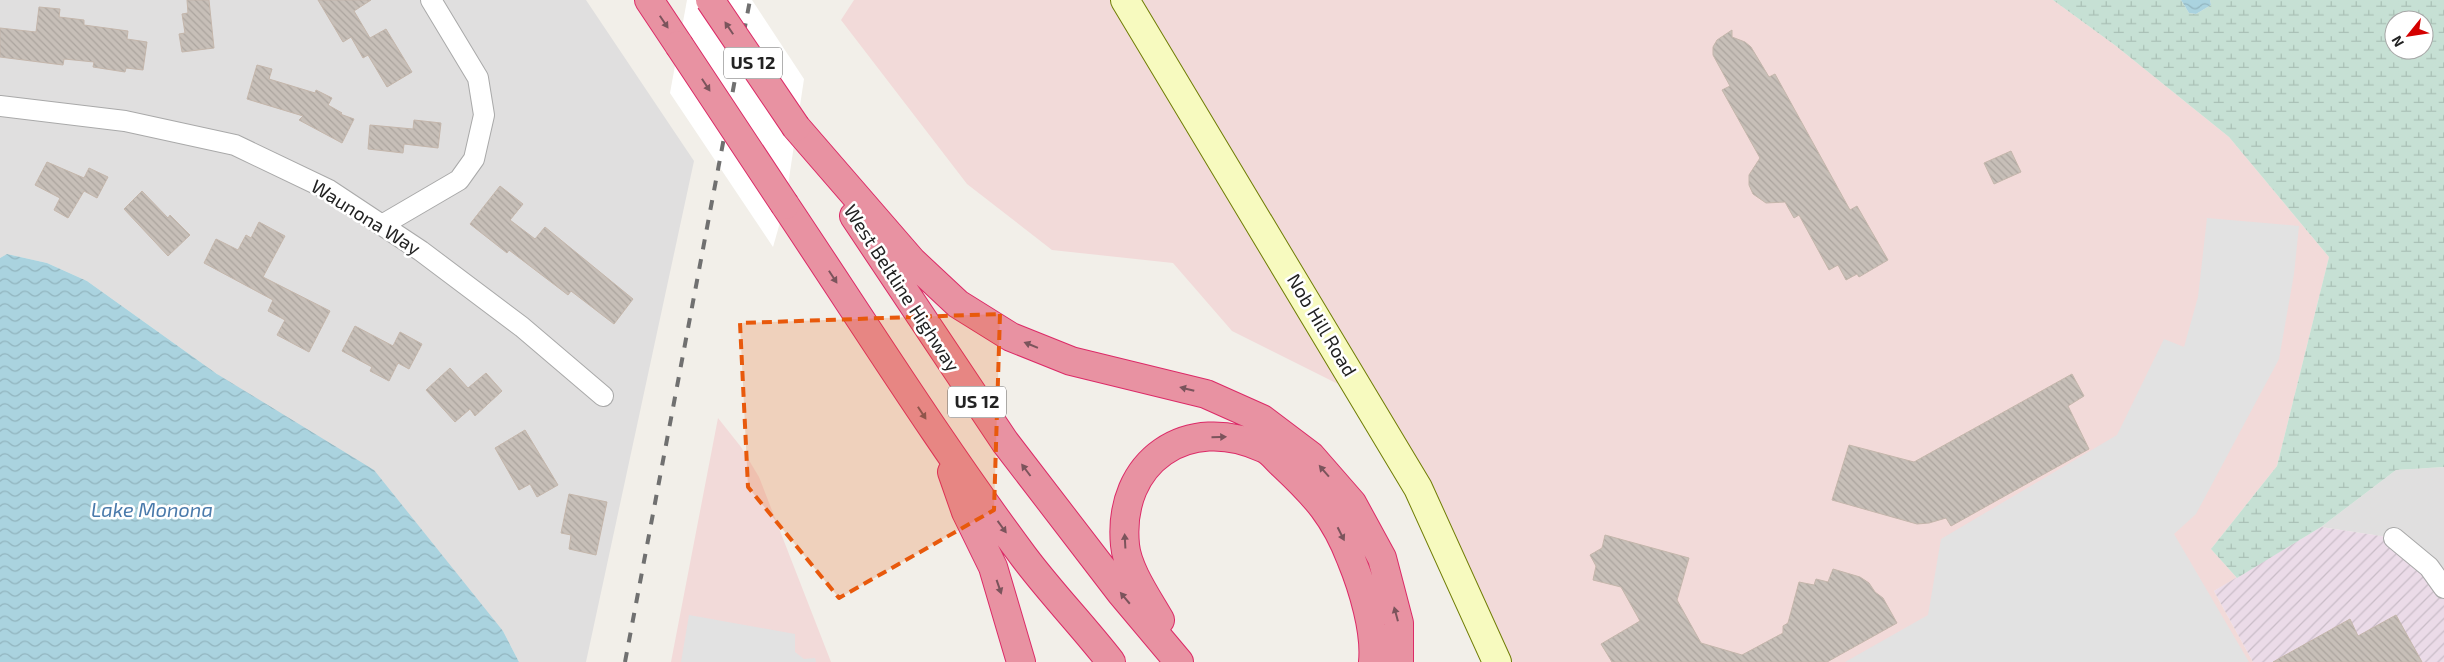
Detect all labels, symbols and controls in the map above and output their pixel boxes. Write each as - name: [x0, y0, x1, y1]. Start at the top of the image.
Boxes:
- north arrow: [2384, 10, 2434, 60]
- one-way arrow: [659, 16, 669, 29]
- one-way arrow: [724, 21, 734, 35]
- text: N: [2387, 33, 2407, 50]
- road number: US 12: [724, 48, 782, 78]
- one-way arrow: [701, 79, 711, 92]
- street label: Waunona Way: [307, 174, 425, 259]
- street label: West Beltline Highway: [840, 200, 965, 376]
- street label: Nob Hill Road: [1283, 269, 1362, 380]
- one-way arrow: [828, 270, 838, 284]
- one-way arrow: [1023, 341, 1038, 348]
- one-way arrow: [1179, 385, 1194, 393]
- road number: US 12: [948, 387, 1006, 418]
- one-way arrow: [917, 406, 927, 419]
- one-way arrow: [1212, 433, 1228, 441]
- one-way arrow: [1021, 463, 1031, 477]
- one-way arrow: [1319, 465, 1330, 477]
- water label: Lake Monona: [91, 497, 213, 521]
- one-way arrow: [997, 520, 1007, 534]
- one-way arrow: [1337, 527, 1345, 541]
- one-way arrow: [1121, 533, 1129, 549]
- one-way arrow: [996, 580, 1004, 595]
- one-way arrow: [1119, 593, 1131, 605]
- one-way arrow: [1392, 606, 1400, 621]

